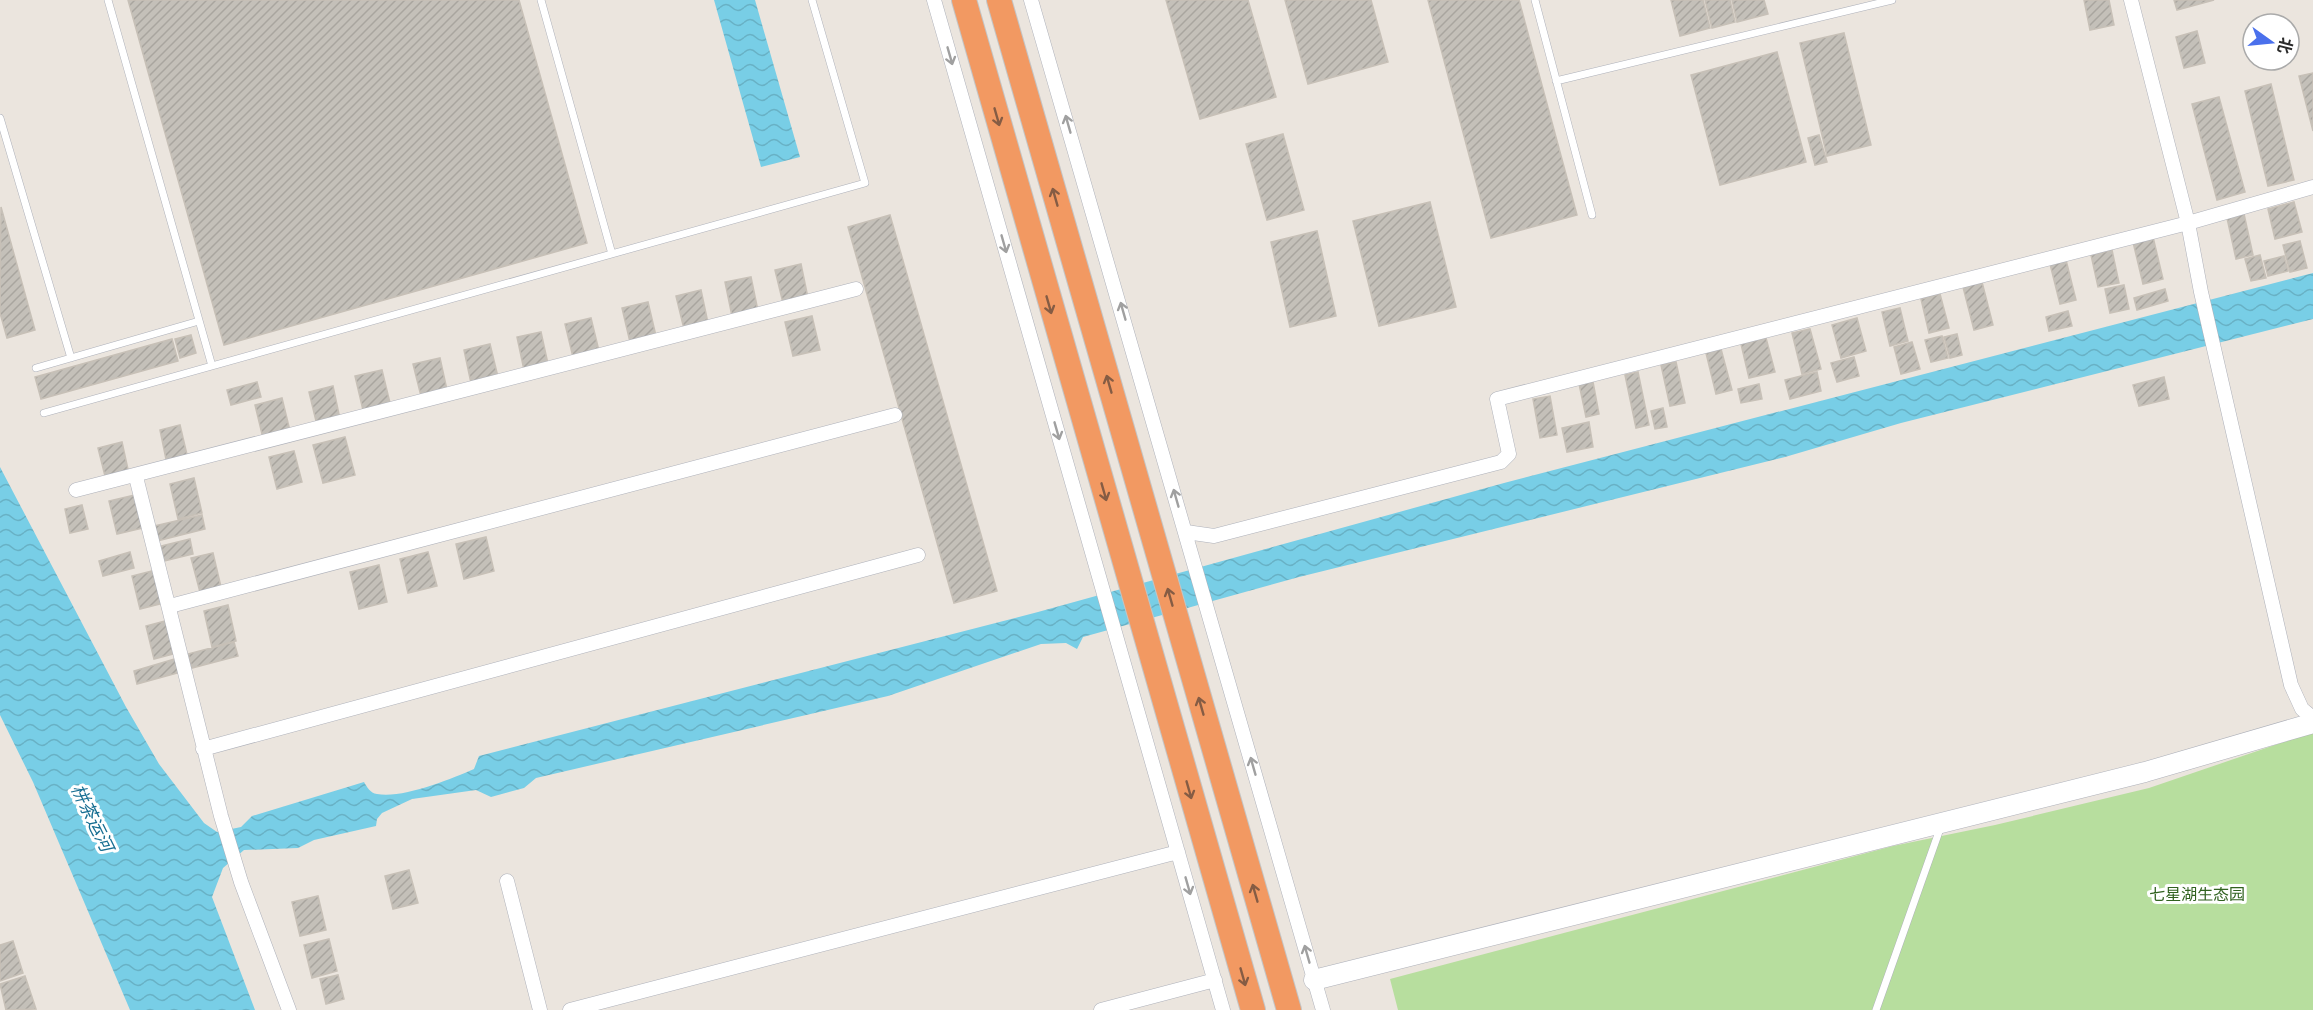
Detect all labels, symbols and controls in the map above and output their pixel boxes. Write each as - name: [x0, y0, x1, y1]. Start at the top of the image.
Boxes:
- north arrow: [2241, 12, 2301, 72]
- text: 北: [2273, 35, 2296, 56]
- one-way arrow: [945, 46, 956, 65]
- one-way arrow: [992, 107, 1003, 126]
- one-way arrow: [1062, 115, 1073, 134]
- one-way arrow: [1049, 188, 1060, 207]
- one-way arrow: [999, 234, 1010, 253]
- one-way arrow: [1044, 295, 1056, 314]
- one-way arrow: [1116, 302, 1128, 321]
- one-way arrow: [1103, 375, 1114, 394]
- one-way arrow: [1052, 421, 1063, 440]
- one-way arrow: [1098, 482, 1110, 501]
- one-way arrow: [1170, 489, 1181, 508]
- one-way arrow: [1164, 587, 1175, 606]
- one-way arrow: [1195, 697, 1206, 716]
- one-way arrow: [1247, 757, 1258, 776]
- one-way arrow: [1184, 780, 1195, 799]
- water label: 栟茶运河: [66, 781, 119, 858]
- one-way arrow: [1183, 876, 1194, 895]
- one-way arrow: [1249, 884, 1260, 903]
- park label: 七星湖生态园: [2149, 885, 2245, 905]
- one-way arrow: [1300, 945, 1312, 964]
- one-way arrow: [1238, 967, 1249, 986]

